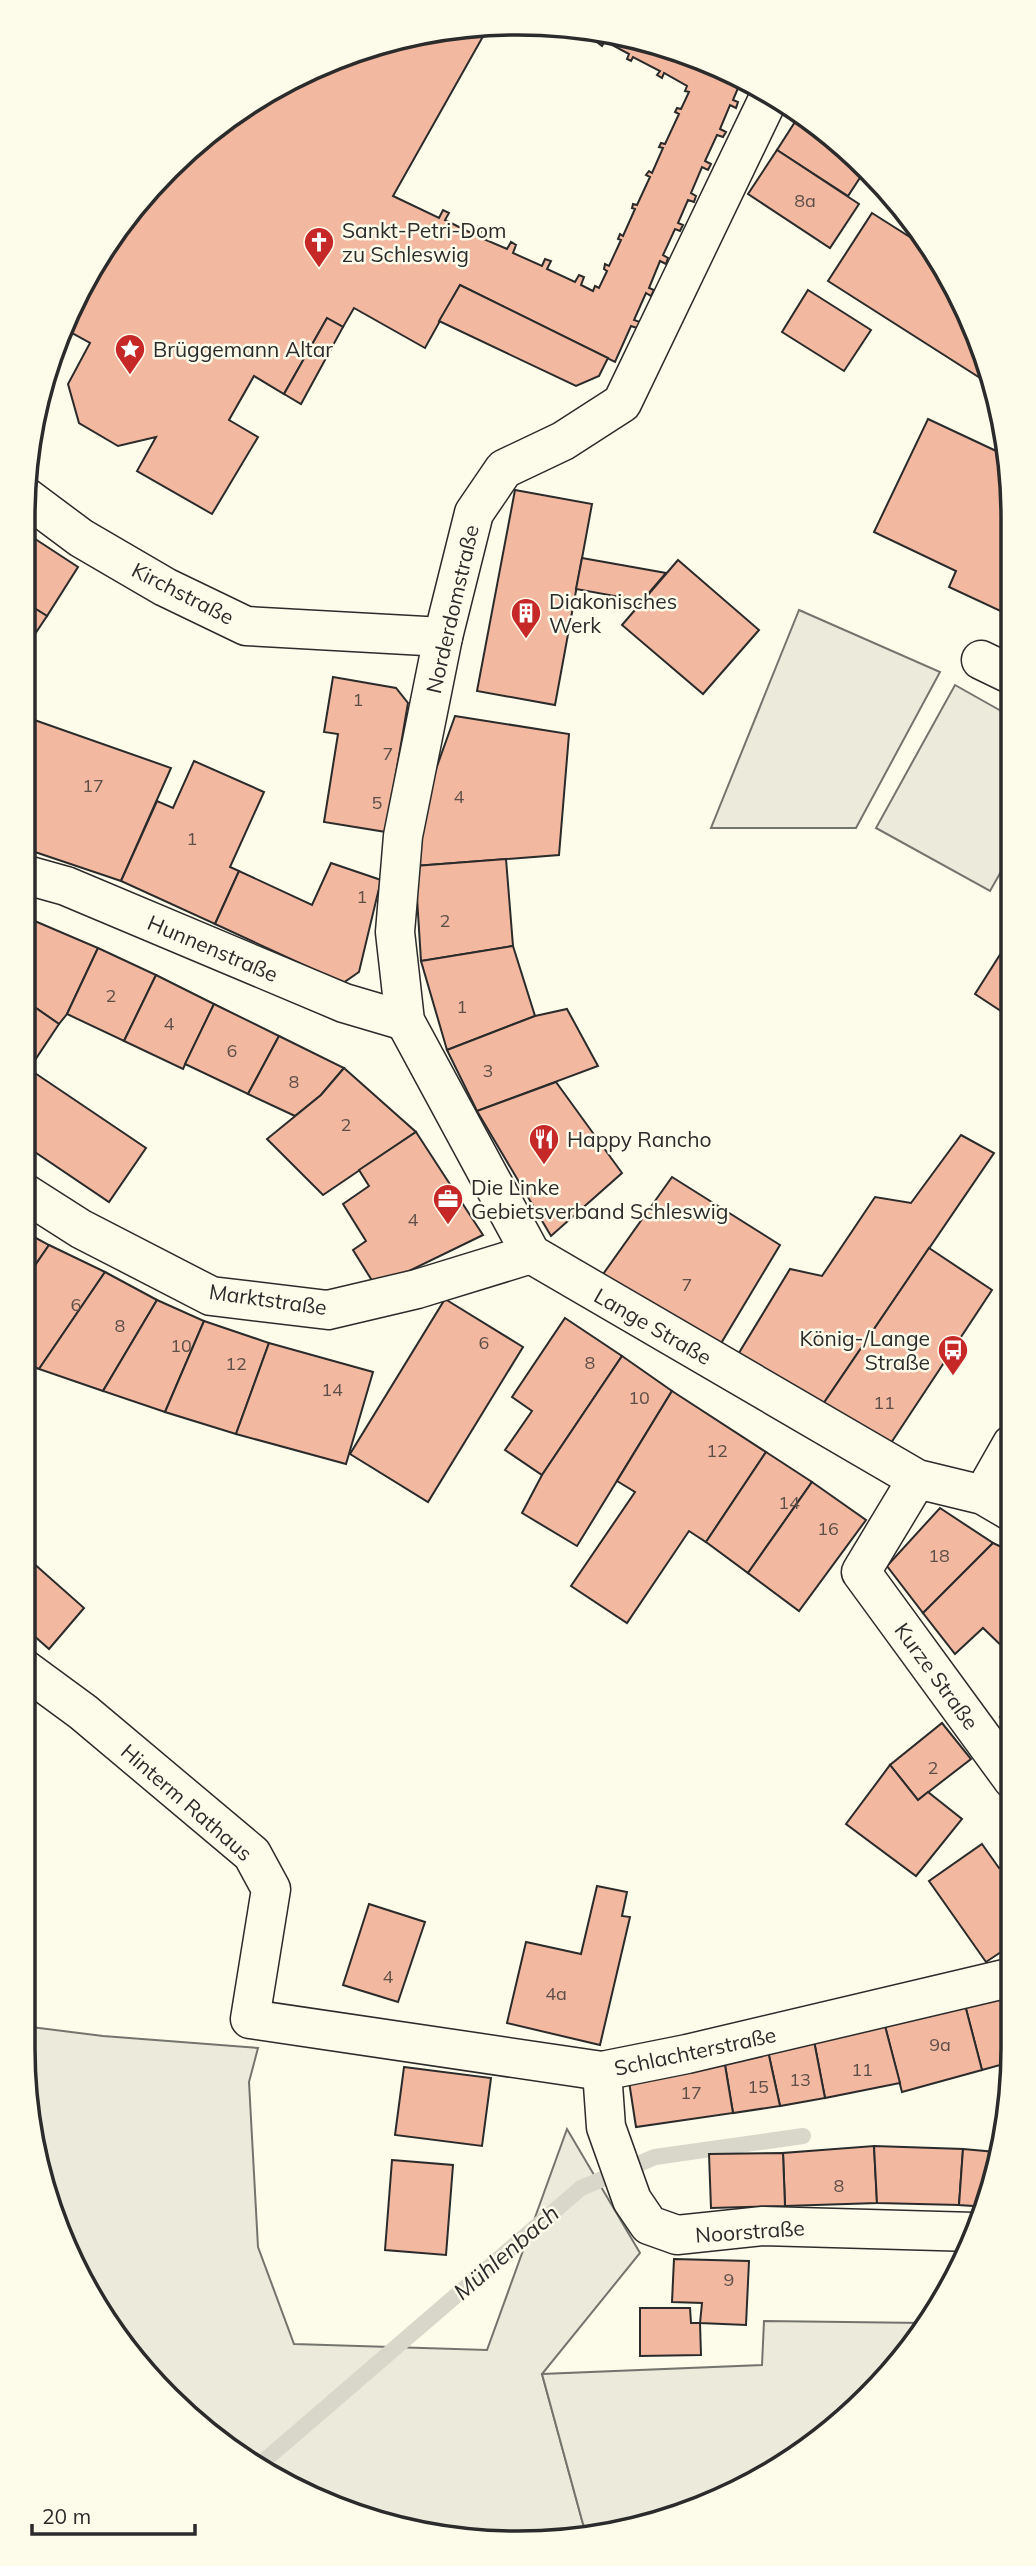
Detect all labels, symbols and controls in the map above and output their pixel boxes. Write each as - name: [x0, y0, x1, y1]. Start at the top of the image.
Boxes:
- house number: 8a: [794, 189, 816, 212]
- place label: Sankt-Petri-Dom zu Schleswig: [342, 217, 506, 267]
- church icon: Sankt-Petri-Dom zu Schleswig: [302, 225, 336, 269]
- place icon: Brüggemann Altar: [113, 332, 147, 376]
- place label: Brüggemann Altar: [153, 336, 333, 362]
- street label: Norderdomstraße: [420, 522, 484, 696]
- street label: Kirchstraße: [128, 556, 238, 630]
- place label: Diakonisches Werk: [549, 588, 677, 638]
- building icon: Diakonisches Werk: [509, 596, 543, 640]
- house number: 1: [353, 688, 363, 711]
- house number: 7: [383, 742, 393, 765]
- house number: 17: [82, 774, 104, 797]
- house number: 4: [454, 785, 465, 808]
- house number: 5: [372, 791, 383, 814]
- house number: 1: [187, 827, 197, 850]
- house number: 1: [357, 885, 367, 908]
- street label: Hunnenstraße: [144, 909, 282, 987]
- house number: 2: [440, 909, 450, 932]
- house number: 2: [106, 984, 116, 1007]
- house number: 1: [457, 995, 467, 1018]
- house number: 4: [164, 1012, 175, 1035]
- house number: 6: [227, 1039, 237, 1062]
- house number: 3: [483, 1059, 493, 1082]
- house number: 8: [289, 1070, 299, 1093]
- house number: 2: [341, 1113, 351, 1136]
- restaurant icon: Happy Rancho: [527, 1122, 561, 1166]
- place label: Happy Rancho: [567, 1126, 711, 1152]
- place label: Die Linke Gebietsverband Schleswig: [471, 1174, 728, 1224]
- office icon: Die Linke Gebietsverband Schleswig: [431, 1182, 465, 1226]
- house number: 4: [408, 1208, 419, 1231]
- house number: 7: [682, 1273, 692, 1296]
- street label: Marktstraße: [207, 1278, 329, 1320]
- street label: Lange Straße: [590, 1282, 716, 1370]
- house number: 6: [71, 1293, 81, 1316]
- house number: 8: [115, 1314, 125, 1337]
- place label: König-/Lange Straße: [800, 1325, 930, 1375]
- house number: 6: [479, 1331, 489, 1354]
- bus stop icon: König-/Lange Straße: [936, 1333, 970, 1377]
- house number: 10: [170, 1334, 192, 1357]
- house number: 8: [585, 1351, 595, 1374]
- house number: 12: [225, 1352, 247, 1375]
- house number: 14: [321, 1378, 343, 1401]
- house number: 10: [628, 1386, 650, 1409]
- house number: 11: [873, 1391, 895, 1414]
- house number: 12: [706, 1439, 728, 1462]
- house number: 14: [778, 1491, 800, 1514]
- house number: 16: [817, 1517, 839, 1540]
- house number: 18: [928, 1544, 950, 1567]
- street label: Kurze Straße: [890, 1617, 984, 1735]
- street label: Hinterm Rathaus: [116, 1738, 258, 1866]
- house number: 2: [928, 1756, 938, 1779]
- house number: 4: [383, 1965, 394, 1988]
- house number: 4a: [545, 1982, 567, 2005]
- street label: Schlachterstraße: [612, 2021, 778, 2081]
- house number: 9a: [929, 2033, 951, 2056]
- house number: 11: [851, 2058, 873, 2081]
- house number: 13: [789, 2068, 811, 2091]
- house number: 15: [747, 2075, 769, 2098]
- house number: 17: [680, 2081, 702, 2104]
- house number: 8: [834, 2174, 844, 2197]
- water label: Mühlenbach: [447, 2198, 565, 2306]
- street label: Noorstraße: [694, 2214, 806, 2248]
- house number: 9: [724, 2268, 734, 2291]
- scale bar: [32, 2492, 194, 2536]
- text: 20 m: [42, 2503, 91, 2529]

